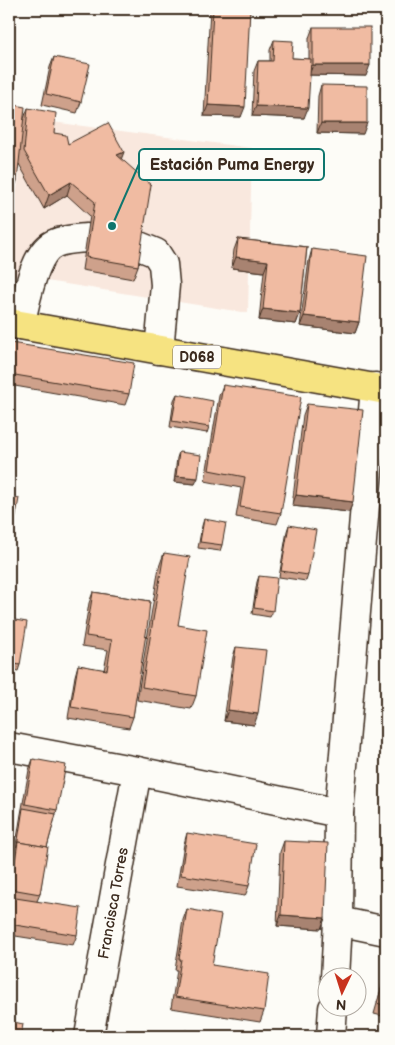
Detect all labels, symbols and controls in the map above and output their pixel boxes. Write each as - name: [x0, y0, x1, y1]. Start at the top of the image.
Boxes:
- callout: Estación Puma Energy: [139, 149, 324, 180]
- text: Estación Puma Energy: [150, 156, 315, 175]
- road number: D068: [173, 346, 221, 368]
- street label: Francisca Torres: [94, 845, 133, 961]
- north arrow: [318, 968, 368, 1018]
- text: N: [335, 996, 347, 1013]

